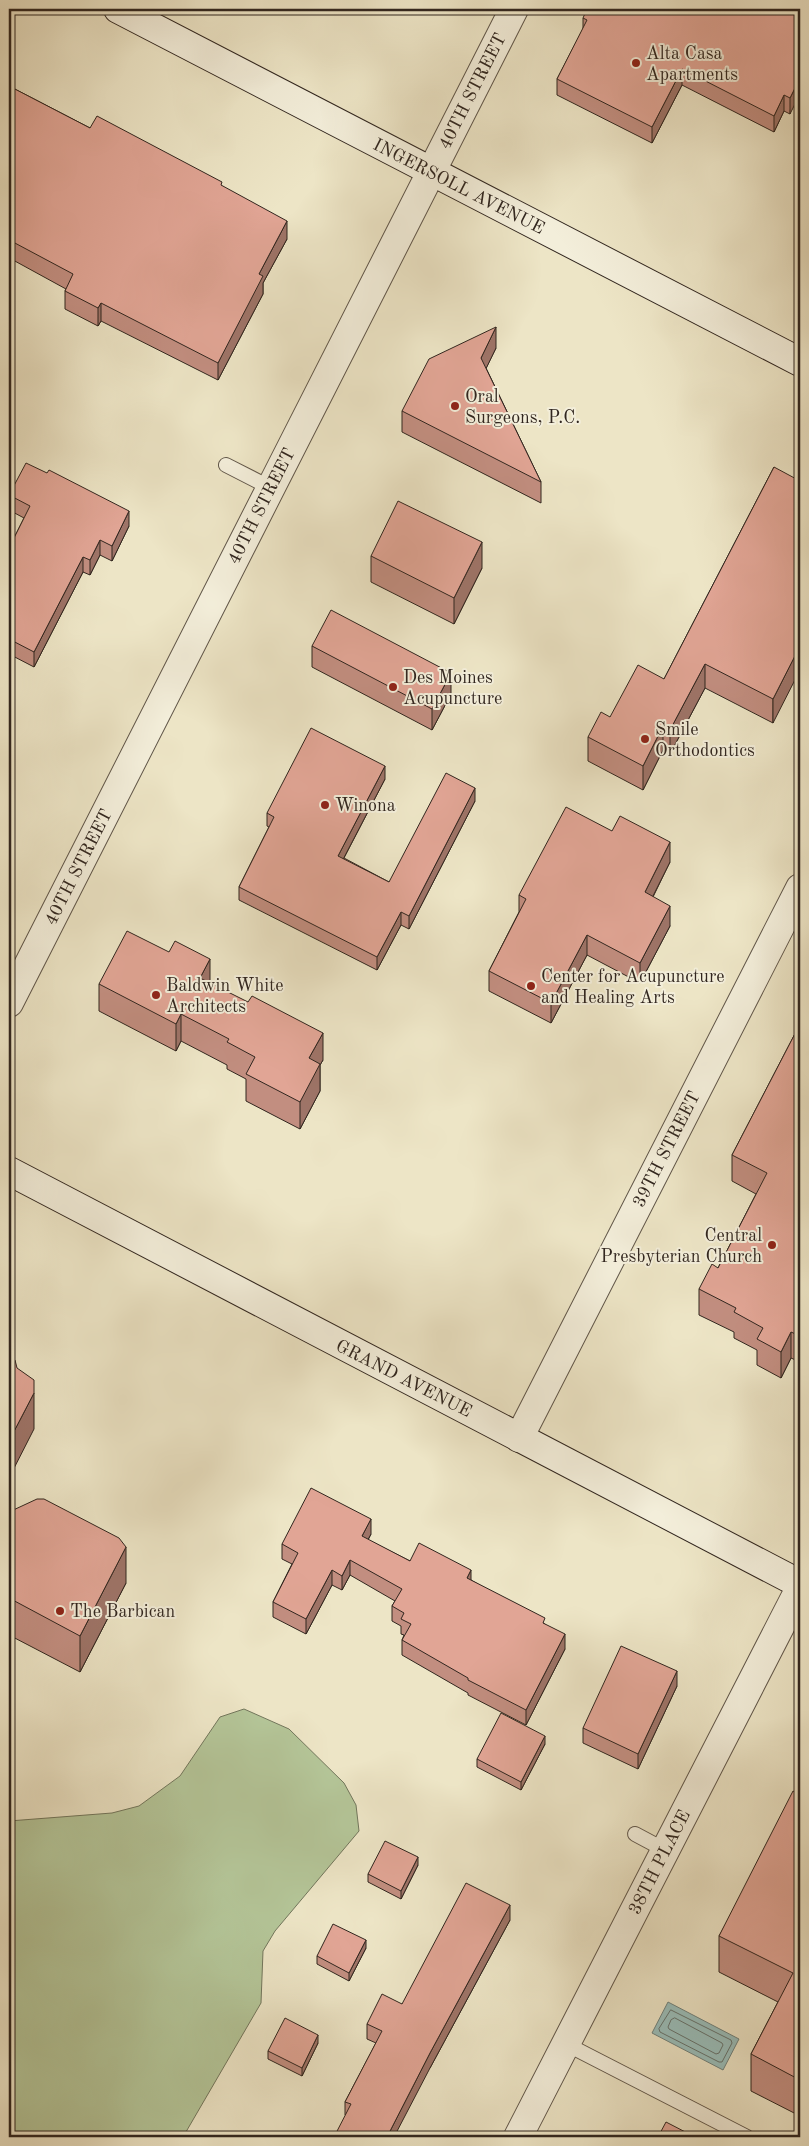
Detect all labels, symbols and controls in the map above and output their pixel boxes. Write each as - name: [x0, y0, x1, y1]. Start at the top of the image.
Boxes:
- street label: 40TH STREET: [436, 31, 510, 152]
- place label: Alta Casa Apartments: [646, 45, 738, 84]
- marker: Alta Casa Apartments: [630, 57, 642, 69]
- street label: INGERSOLL AVENUE: [370, 136, 547, 238]
- place label: Oral Surgeons, P.C.: [465, 388, 580, 427]
- marker: Oral Surgeons, P.C.: [449, 400, 461, 412]
- street label: 40TH STREET: [225, 446, 299, 567]
- place label: Des Moines Acupuncture: [403, 669, 502, 708]
- marker: Des Moines Acupuncture: [387, 681, 399, 693]
- place label: Smile Orthodontics: [655, 721, 755, 760]
- marker: Smile Orthodontics: [639, 733, 651, 745]
- place label: Winona: [335, 797, 396, 815]
- marker: Winona: [319, 799, 331, 811]
- street label: 40TH STREET: [42, 807, 116, 928]
- place label: Center for Acupuncture and Healing Arts: [541, 968, 725, 1007]
- place label: Baldwin White Architects: [166, 977, 284, 1016]
- marker: Center for Acupuncture and Healing Arts: [525, 980, 537, 992]
- marker: Baldwin White Architects: [150, 989, 162, 1001]
- street label: 39TH STREET: [630, 1089, 704, 1210]
- place label: Central Presbyterian Church: [601, 1227, 762, 1266]
- marker: Central Presbyterian Church: [766, 1239, 778, 1251]
- street label: GRAND AVENUE: [333, 1337, 474, 1421]
- place label: The Barbican: [70, 1603, 175, 1621]
- marker: The Barbican: [54, 1605, 66, 1617]
- street label: 38TH PLACE: [626, 1807, 694, 1918]

